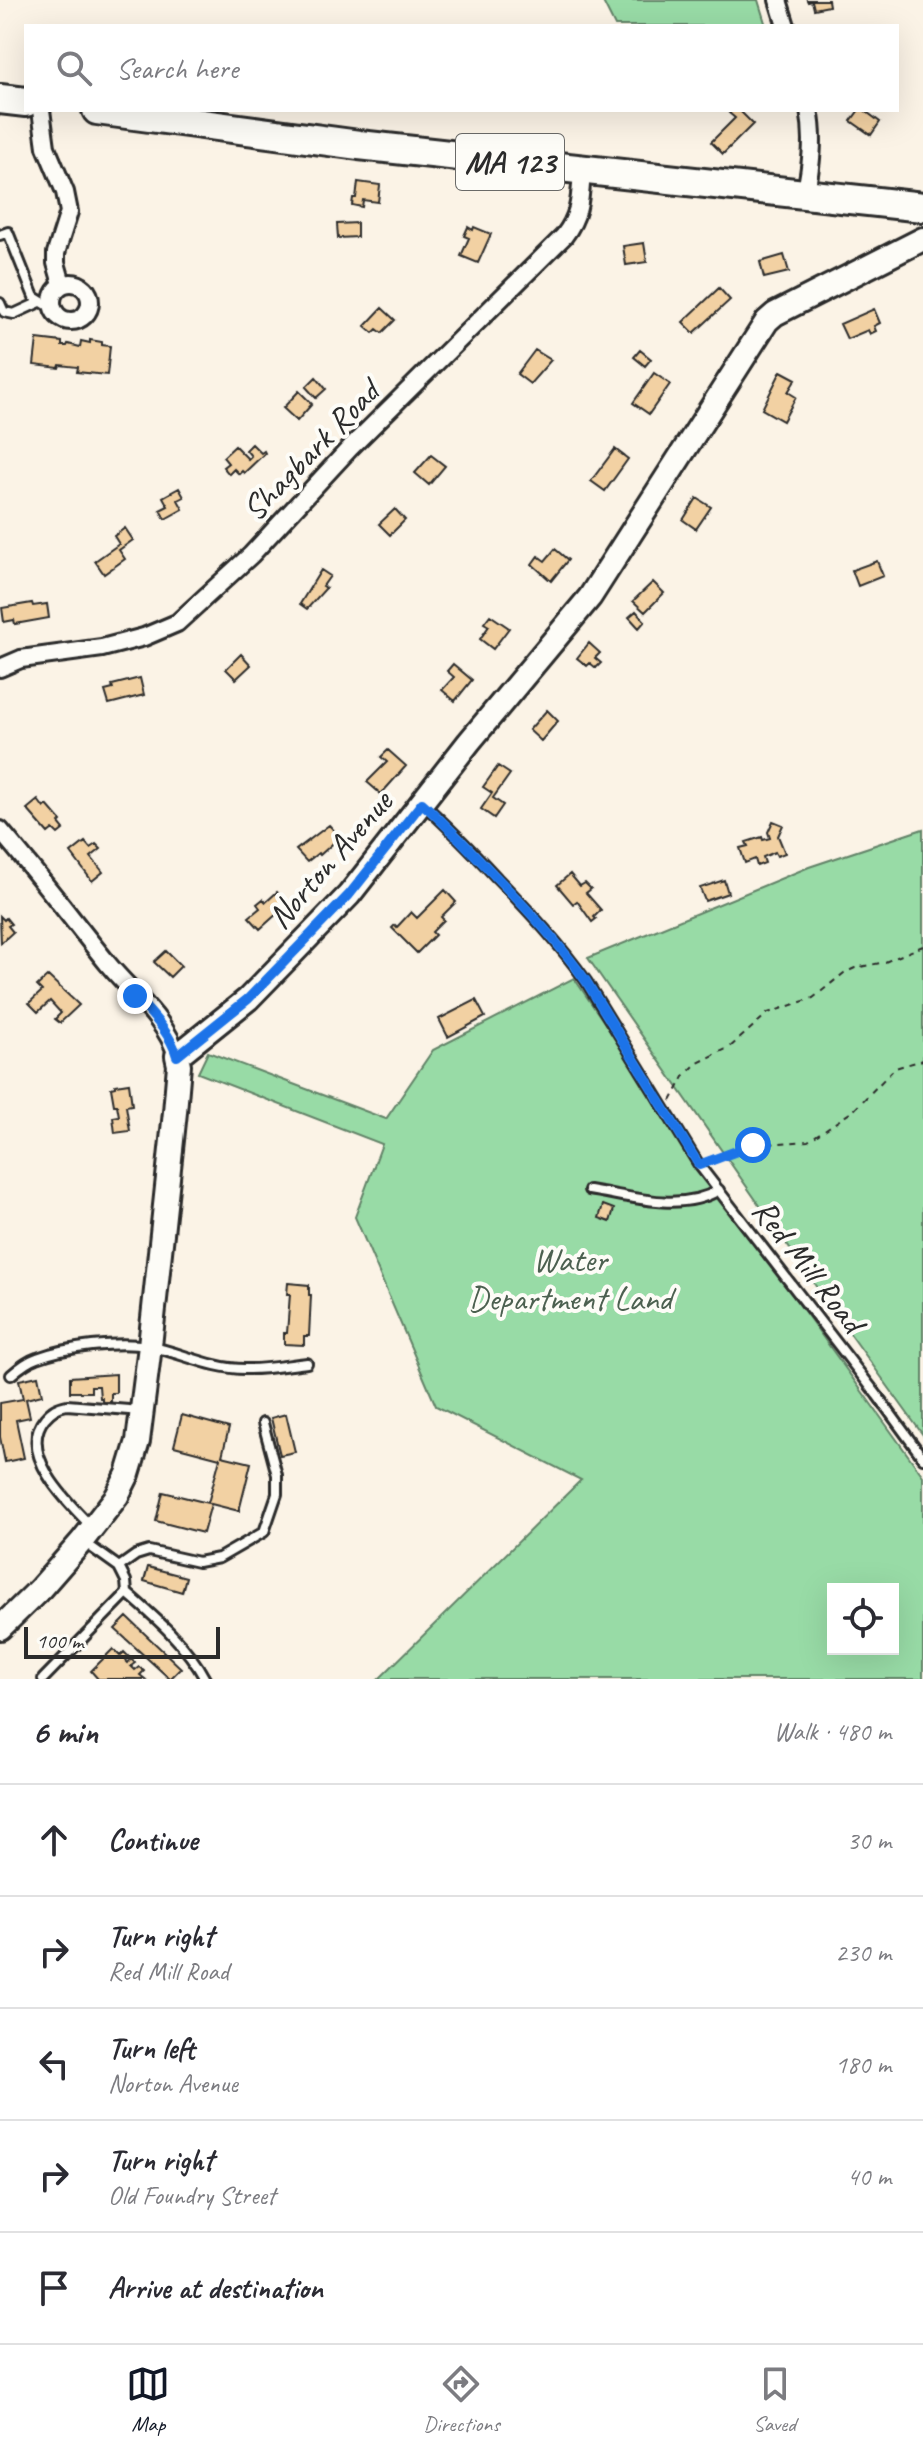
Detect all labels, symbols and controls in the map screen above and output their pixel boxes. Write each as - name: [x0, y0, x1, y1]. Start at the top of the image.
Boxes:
- search box: [24, 24, 899, 112]
- icon: search: [52, 46, 96, 90]
- text: Search here: [116, 49, 238, 87]
- road number: MA 123: [456, 134, 564, 190]
- street label: Shagbark Road: [233, 368, 391, 530]
- street label: Norton Avenue: [258, 780, 402, 937]
- route end: [117, 978, 153, 1014]
- route start: [735, 1127, 771, 1163]
- street label: Red Mill Road: [743, 1190, 877, 1344]
- park label: Water Department Land: [468, 1238, 678, 1320]
- map controls: [827, 1583, 899, 1655]
- button: locate: [827, 1583, 899, 1655]
- scale bar: [24, 1623, 220, 1659]
- text: 100 m: [36, 1627, 83, 1655]
- text: 6 min: [32, 1710, 98, 1753]
- text: Walk · 480 m: [774, 1715, 891, 1748]
- icon: ahead: [32, 1818, 76, 1862]
- text: Continue: [108, 1821, 198, 1859]
- text: 30 m: [847, 1824, 891, 1857]
- text: Turn right: [108, 1917, 213, 1955]
- icon: right: [32, 1930, 76, 1974]
- text: 230 m: [835, 1936, 891, 1969]
- text: Red Mill Road: [108, 1955, 229, 1988]
- text: Turn left: [108, 2029, 195, 2067]
- icon: left: [32, 2042, 76, 2086]
- text: 180 m: [835, 2048, 891, 2081]
- text: Norton Avenue: [108, 2067, 238, 2100]
- text: Turn right: [108, 2141, 213, 2179]
- icon: right: [32, 2154, 76, 2198]
- text: 40 m: [847, 2160, 891, 2193]
- text: Old Foundry Street: [108, 2179, 275, 2212]
- icon: arrive: [32, 2266, 76, 2310]
- text: Arrive at destination: [108, 2269, 323, 2307]
- tab: Map: [126, 2362, 170, 2438]
- tab: Directions: [423, 2362, 500, 2438]
- tab: Saved: [753, 2362, 797, 2438]

